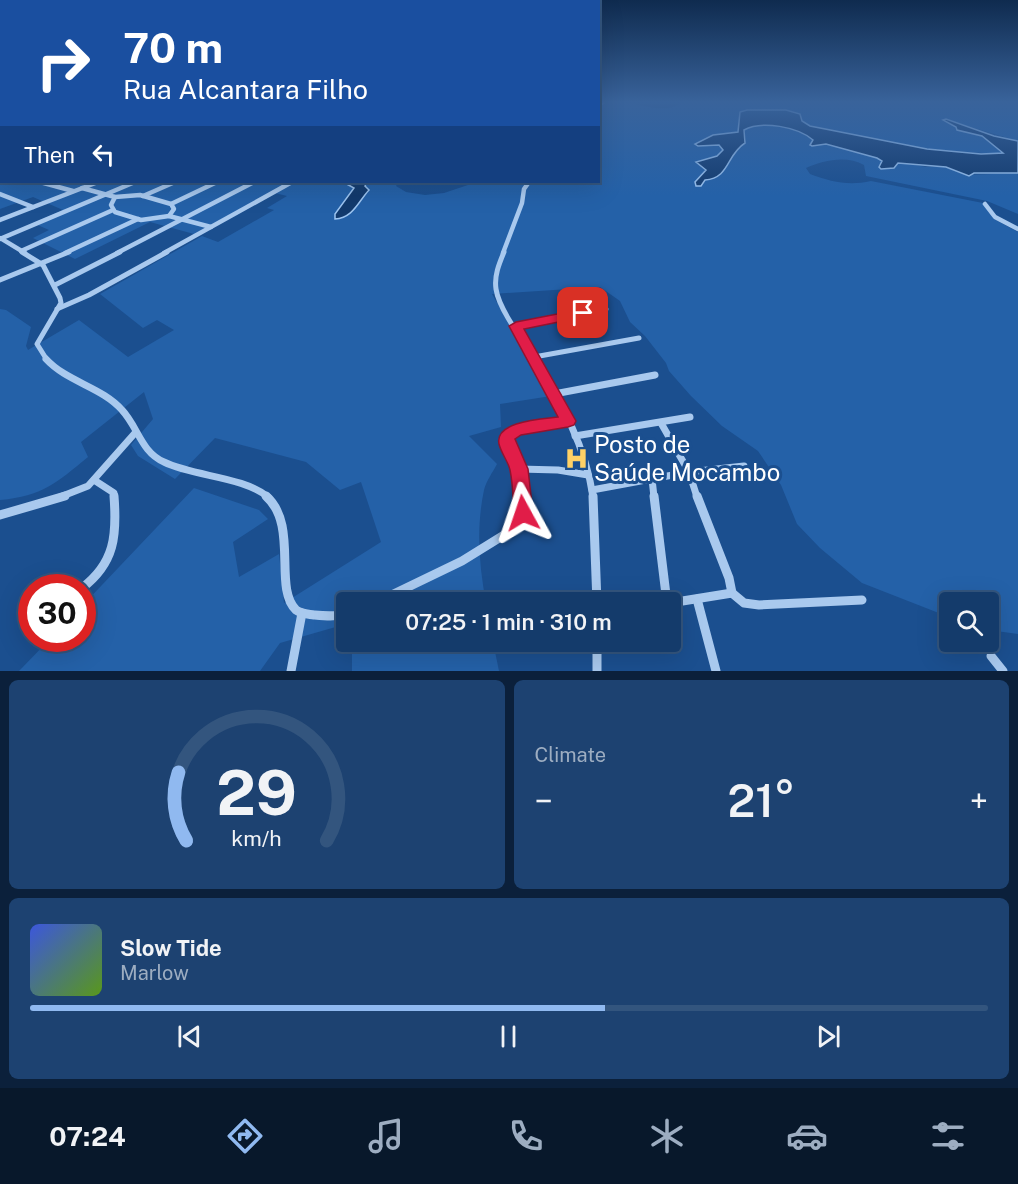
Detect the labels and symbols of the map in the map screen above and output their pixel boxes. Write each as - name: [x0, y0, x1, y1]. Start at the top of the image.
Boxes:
- pin: [557, 287, 608, 338]
- place label: Posto de Saúde Mocambo: [594, 430, 780, 486]
- hospital icon: Posto de Saúde Mocambo: [563, 446, 589, 472]
- position arrow: [491, 481, 555, 545]
- speed limit sign: 30: [18, 574, 96, 652]

